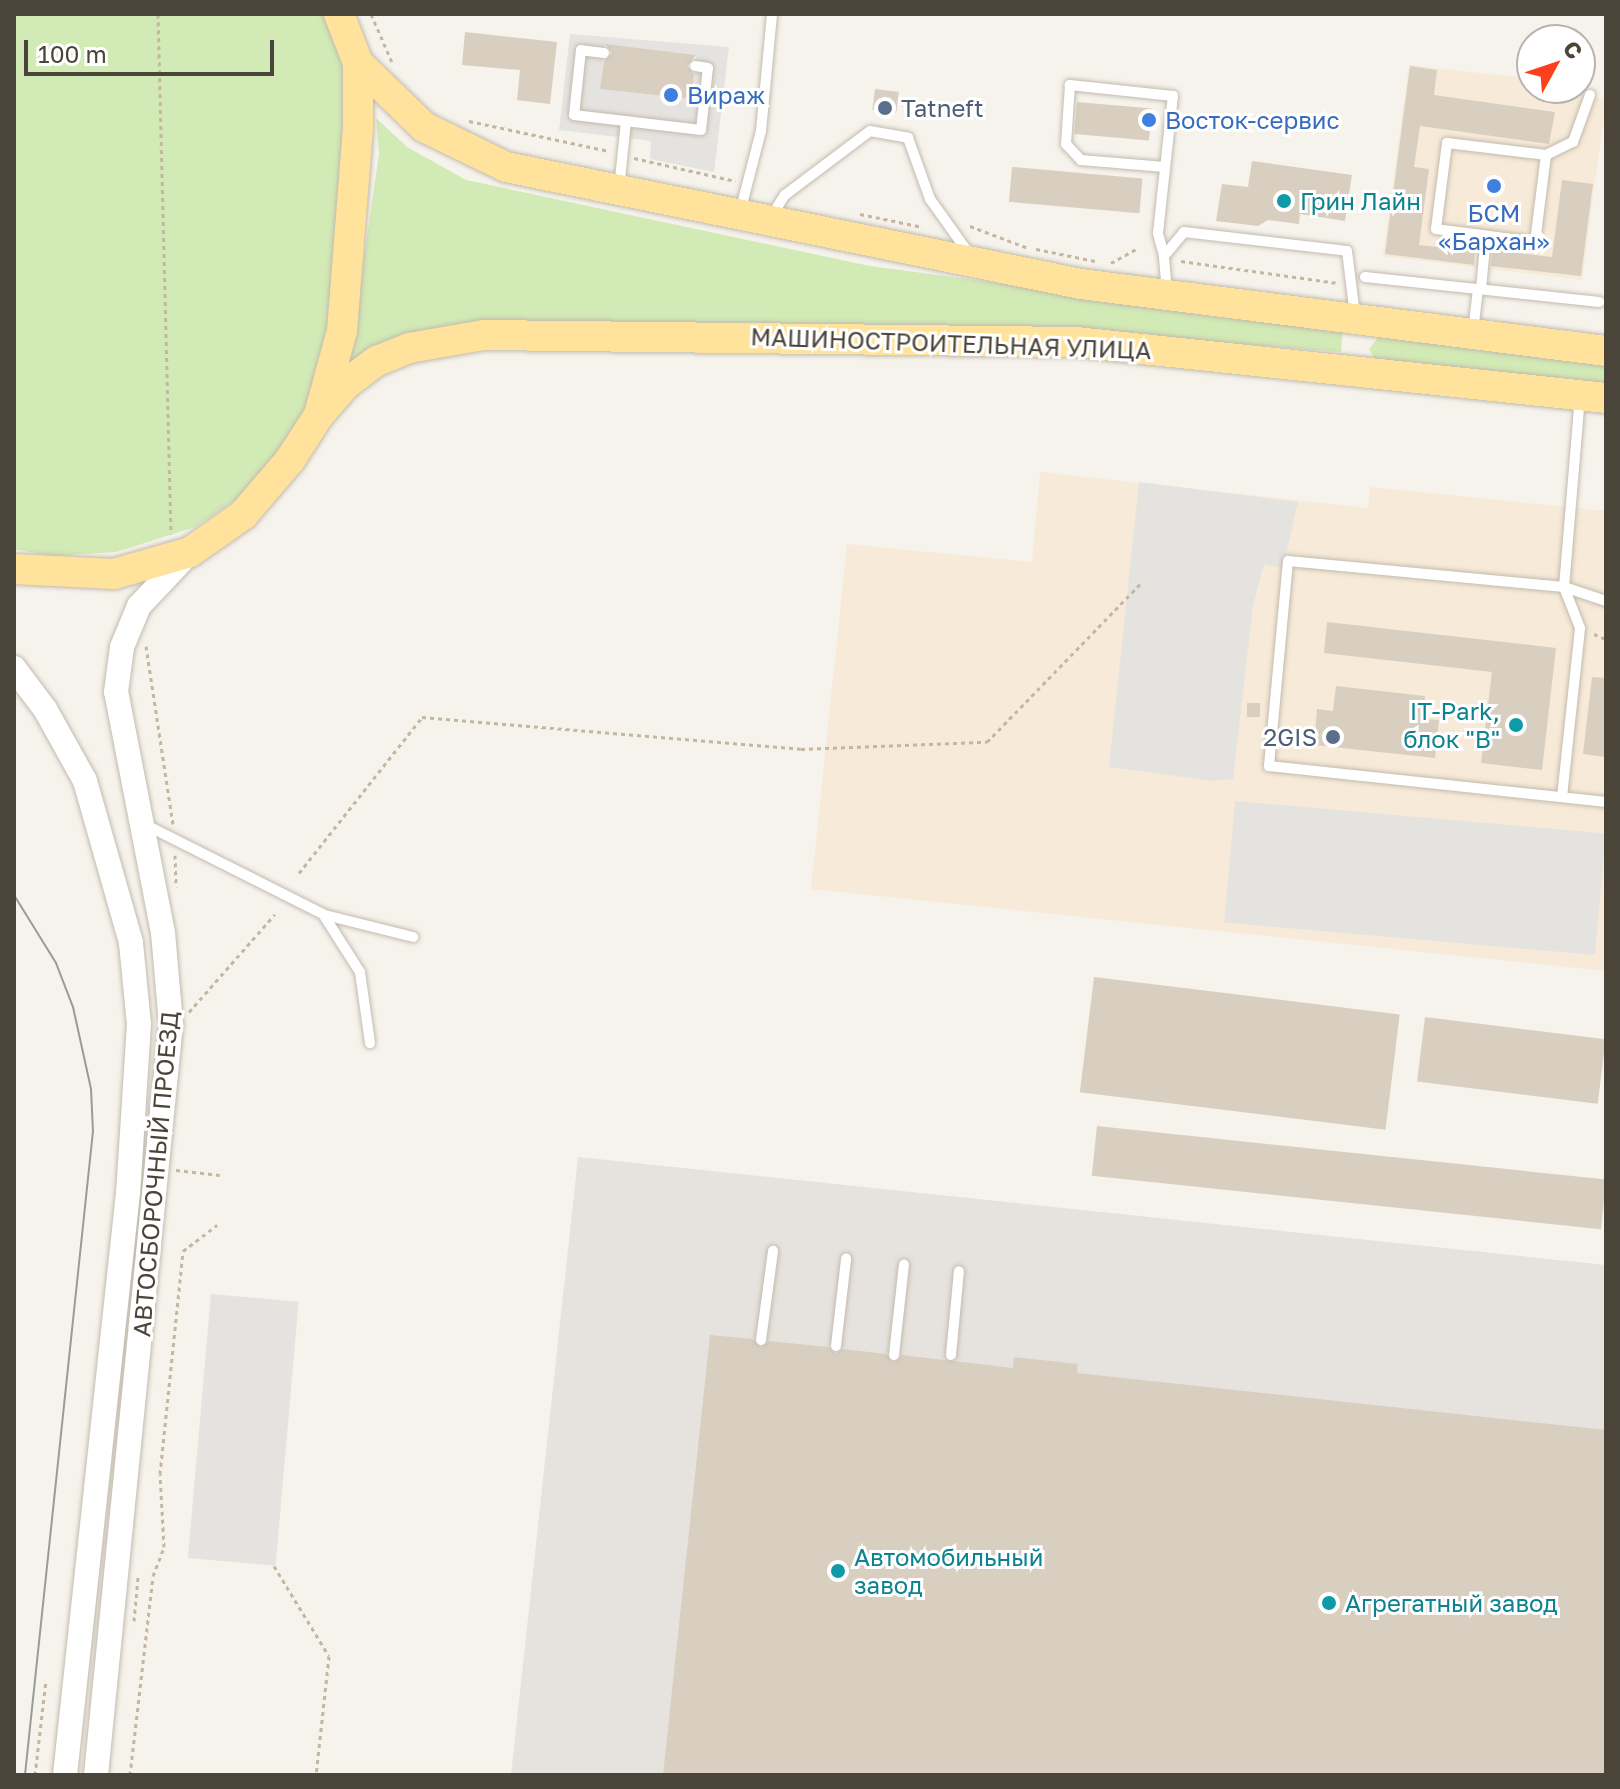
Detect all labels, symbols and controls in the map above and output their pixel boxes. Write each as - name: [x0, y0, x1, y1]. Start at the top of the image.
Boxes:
- scale bar: [28, 24, 278, 74]
- north arrow: [1516, 24, 1596, 104]
- text: С: [1558, 35, 1589, 64]
- text: 100 m: [38, 39, 107, 68]
- place label: Вираж: [687, 81, 765, 109]
- marker: Вираж: [662, 86, 680, 104]
- place label: Tatneft: [901, 94, 984, 122]
- marker: Tatneft: [876, 99, 894, 117]
- place label: Восток-сервис: [1165, 106, 1339, 134]
- marker: Восток-сервис: [1140, 111, 1158, 129]
- marker: БСМ «Бархан»: [1485, 177, 1503, 195]
- place label: Грин Лайн: [1300, 187, 1421, 215]
- marker: Грин Лайн: [1275, 192, 1293, 210]
- place label: БСМ «Бархан»: [1438, 199, 1550, 255]
- street label: МАШИНОСТРОИТЕЛЬНАЯ УЛИЦА: [750, 322, 1152, 364]
- place label: IT-Park, блок "В": [1403, 697, 1500, 753]
- marker: IT-Park, блок "В": [1507, 716, 1525, 734]
- place label: 2GIS: [1263, 723, 1317, 751]
- marker: 2GIS: [1324, 728, 1342, 746]
- street label: АВТОСБОРОЧНЫЙ ПРОЕЗД: [126, 1010, 184, 1338]
- place label: Автомобильный завод: [854, 1543, 1043, 1599]
- marker: Автомобильный завод: [829, 1562, 847, 1580]
- place label: Агрегатный завод: [1345, 1589, 1558, 1617]
- marker: Агрегатный завод: [1320, 1594, 1338, 1612]

